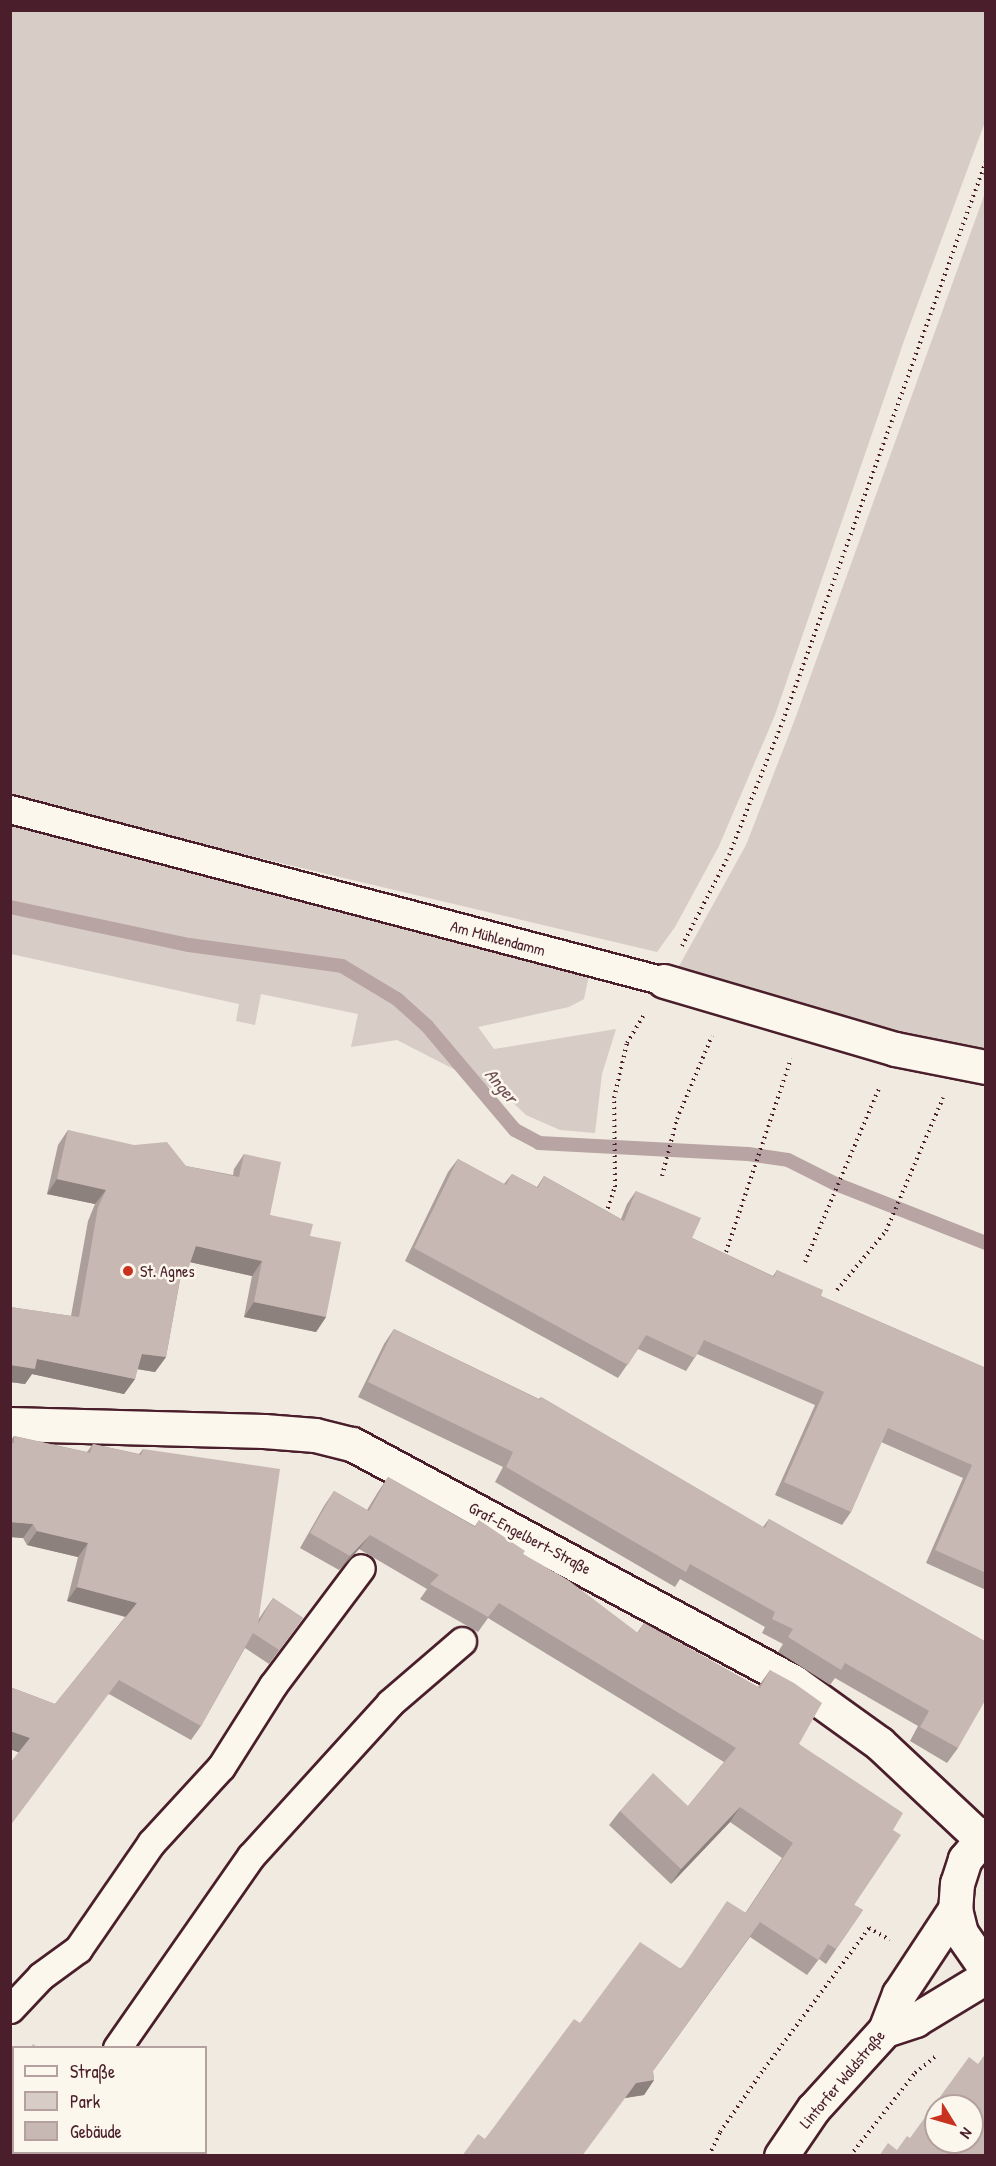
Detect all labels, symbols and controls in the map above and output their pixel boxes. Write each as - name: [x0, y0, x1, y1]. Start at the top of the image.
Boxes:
- street label: Am Mühlendamm: [449, 916, 547, 960]
- water label: Anger: [480, 1064, 522, 1108]
- place label: St. Agnes: [140, 1261, 195, 1281]
- marker: St. Agnes: [121, 1264, 135, 1278]
- street label: Graf-Engelbert-Straße: [466, 1498, 594, 1578]
- street label: Lintorfer Waldstraße: [795, 2026, 889, 2132]
- legend: [12, 2046, 207, 2154]
- text: Straße: [70, 2059, 115, 2084]
- text: Park: [70, 2089, 100, 2114]
- north arrow: [924, 2094, 984, 2154]
- text: Gebäude: [70, 2119, 122, 2144]
- text: N: [955, 2124, 978, 2144]

